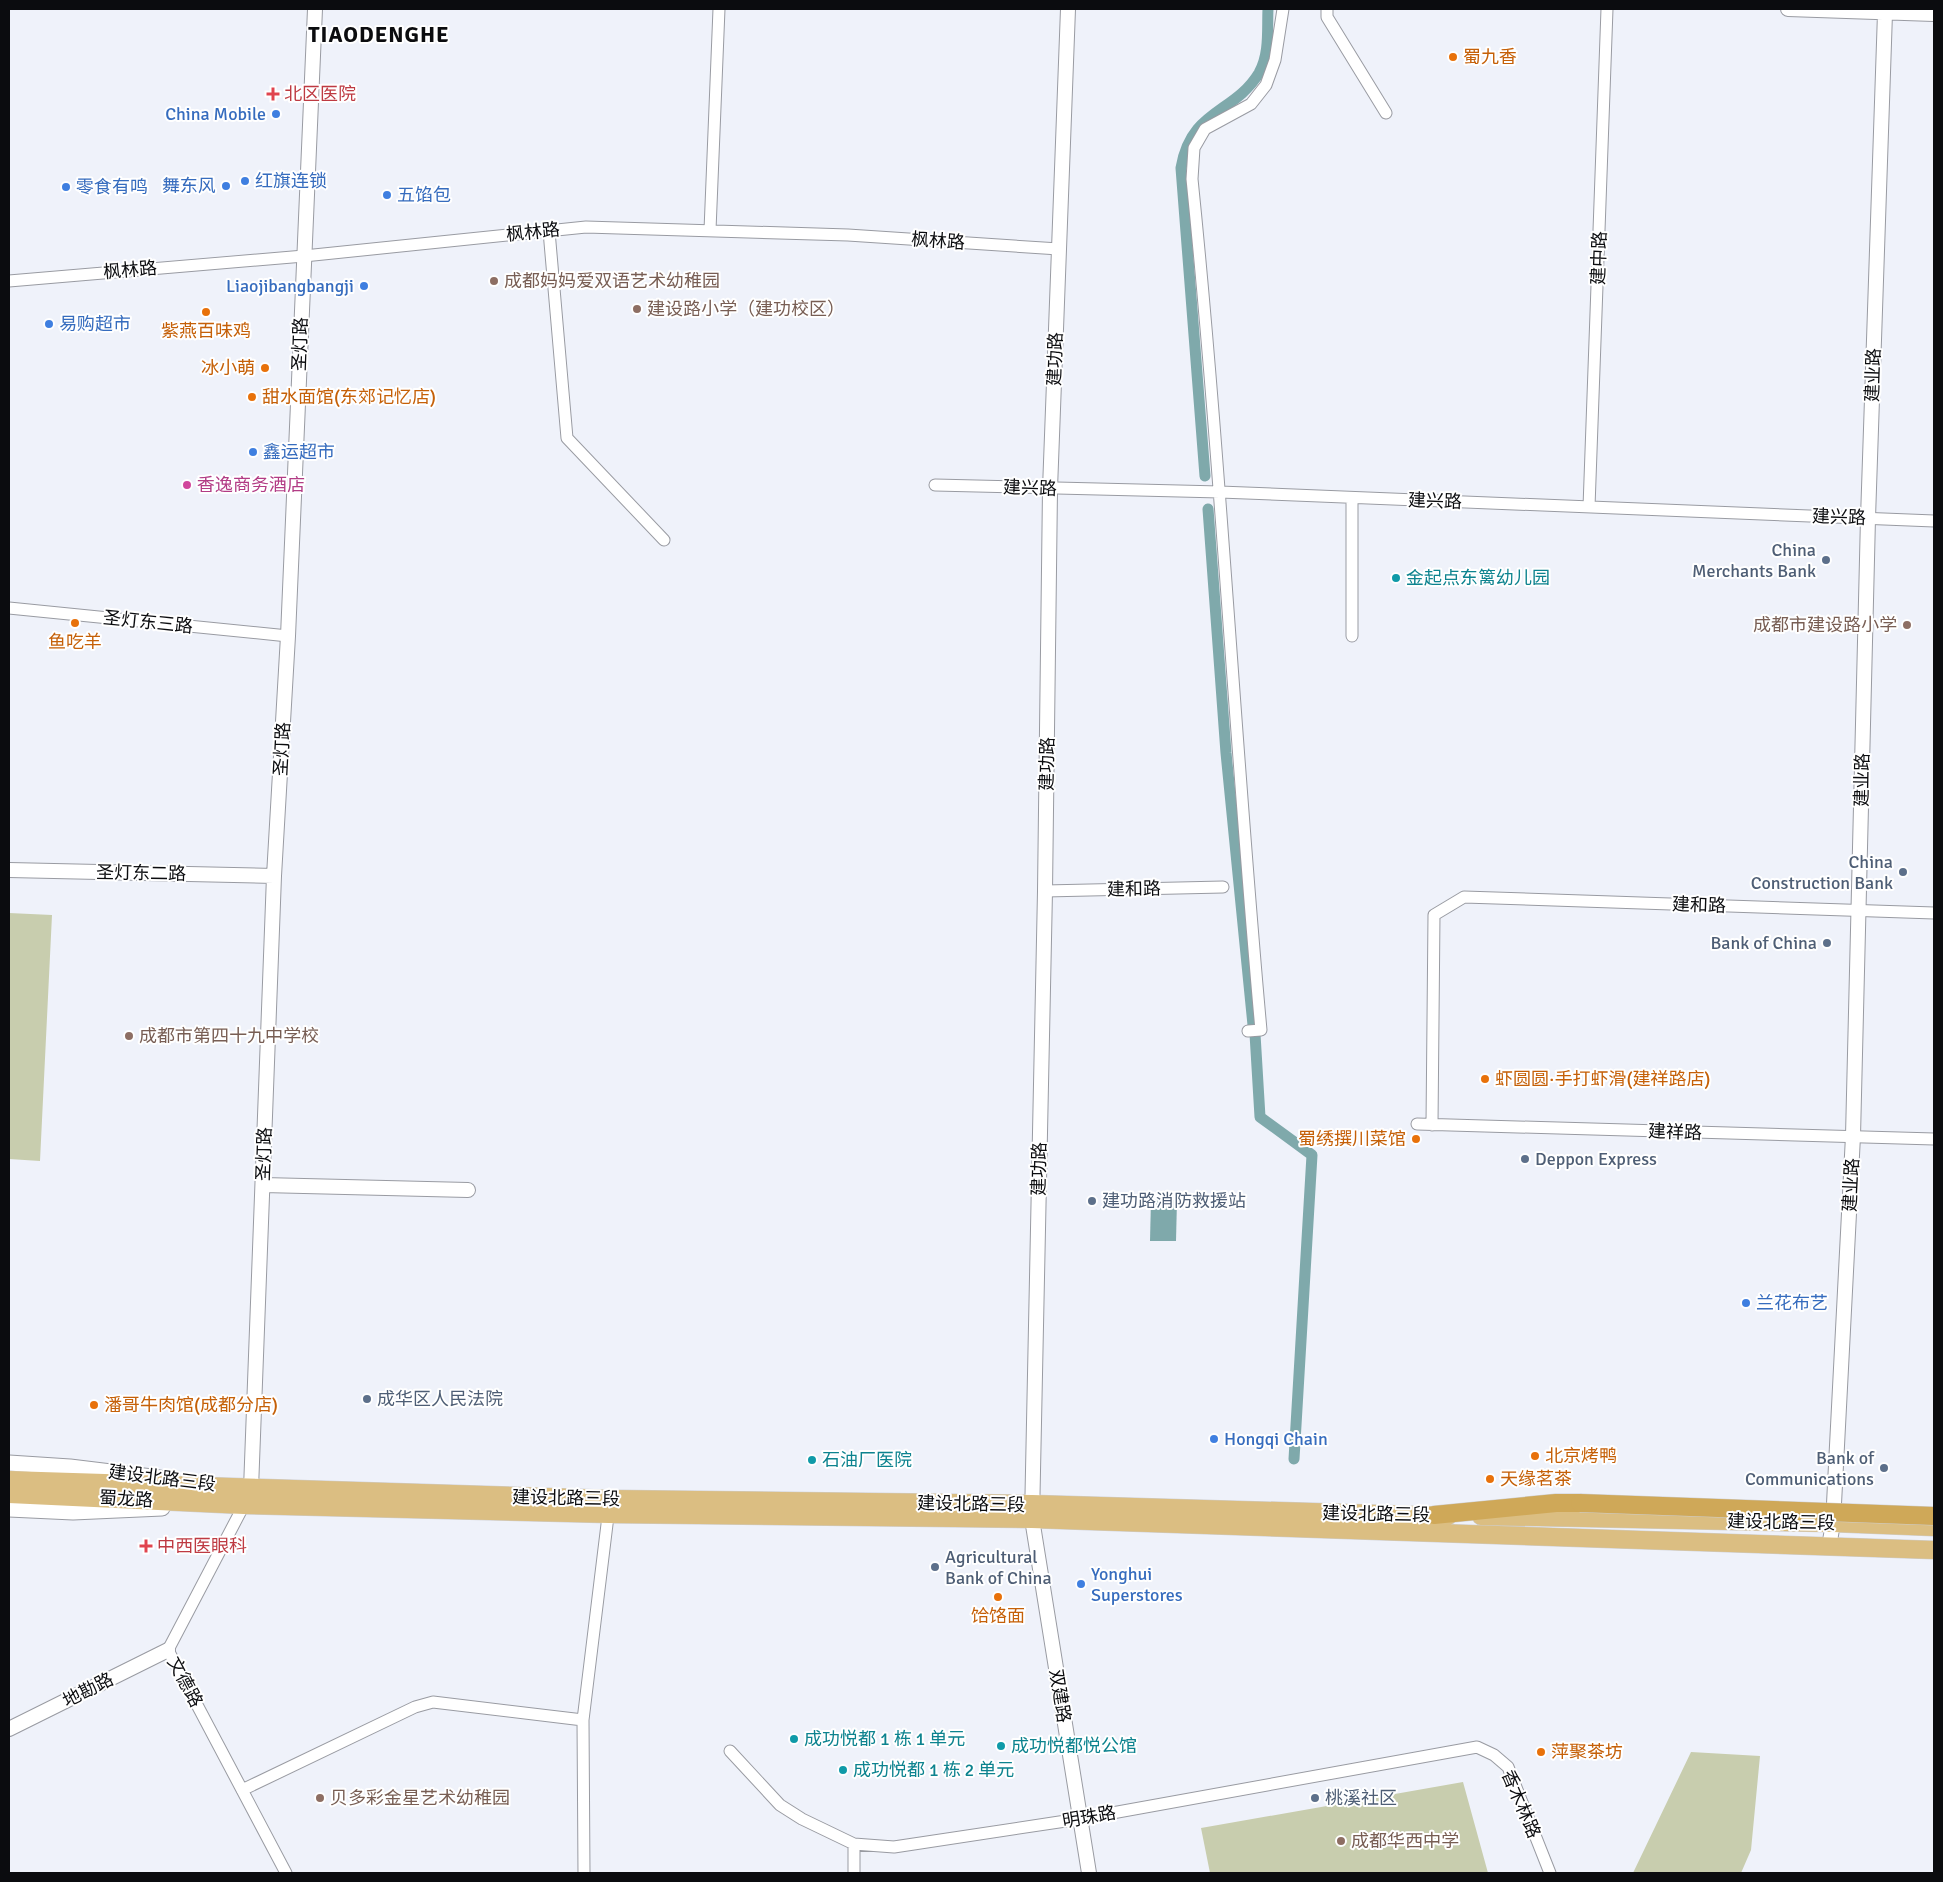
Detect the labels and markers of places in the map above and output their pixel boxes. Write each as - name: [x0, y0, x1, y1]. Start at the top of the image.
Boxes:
- place label: 蜀九香: [1463, 46, 1517, 68]
- marker: 蜀九香: [1447, 51, 1459, 63]
- place label: 北区医院: [284, 83, 356, 105]
- marker: 北区医院: [266, 87, 280, 101]
- place label: China Mobile: [165, 103, 266, 125]
- marker: China Mobile: [270, 108, 282, 120]
- place label: 红旗连锁: [255, 170, 327, 192]
- place label: 舞东风: [162, 175, 216, 197]
- marker: 红旗连锁: [239, 175, 251, 187]
- place label: 零食有鸣: [76, 176, 148, 198]
- marker: 舞东风: [220, 180, 232, 192]
- marker: 零食有鸣: [60, 181, 72, 193]
- place label: 五馅包: [397, 184, 451, 206]
- marker: 五馅包: [381, 189, 393, 201]
- place label: 成都妈妈爱双语艺术幼稚园: [504, 270, 720, 292]
- place label: Liaojibangbangji: [226, 275, 354, 297]
- marker: 成都妈妈爱双语艺术幼稚园: [488, 275, 500, 287]
- marker: Liaojibangbangji: [358, 280, 370, 292]
- place label: 建设路小学（建功校区）: [647, 298, 845, 320]
- marker: 建设路小学（建功校区）: [631, 303, 643, 315]
- marker: 紫燕百味鸡: [200, 306, 212, 318]
- place label: 易购超市: [59, 313, 131, 335]
- marker: 易购超市: [43, 318, 55, 330]
- place label: 紫燕百味鸡: [161, 320, 251, 342]
- place label: 冰小萌: [201, 357, 255, 379]
- marker: 冰小萌: [259, 362, 271, 374]
- place label: 甜水面馆(东郊记忆店): [262, 386, 436, 408]
- marker: 甜水面馆(东郊记忆店): [246, 391, 258, 403]
- place label: 鑫运超市: [263, 441, 335, 463]
- marker: 鑫运超市: [247, 446, 259, 458]
- place label: 香逸商务酒店: [197, 474, 305, 496]
- marker: 香逸商务酒店: [181, 479, 193, 491]
- place label: China Merchants Bank: [1692, 539, 1816, 582]
- marker: China Merchants Bank: [1820, 554, 1832, 566]
- place label: 金起点东篱幼儿园: [1406, 567, 1550, 589]
- marker: 金起点东篱幼儿园: [1390, 572, 1402, 584]
- place label: 成都市建设路小学: [1753, 614, 1897, 636]
- marker: 鱼吃羊: [69, 617, 81, 629]
- marker: 成都市建设路小学: [1901, 619, 1913, 631]
- place label: 鱼吃羊: [48, 631, 102, 653]
- place label: China Construction Bank: [1751, 851, 1893, 894]
- marker: China Construction Bank: [1897, 866, 1909, 878]
- place label: Bank of China: [1710, 932, 1817, 954]
- marker: Bank of China: [1821, 937, 1833, 949]
- place label: 成都市第四十九中学校: [139, 1025, 319, 1047]
- marker: 成都市第四十九中学校: [123, 1030, 135, 1042]
- place label: 虾圆圆·手打虾滑(建祥路店): [1495, 1068, 1710, 1090]
- marker: 虾圆圆·手打虾滑(建祥路店): [1479, 1073, 1491, 1085]
- place label: 蜀绣撰川菜馆: [1298, 1128, 1406, 1150]
- marker: 蜀绣撰川菜馆: [1410, 1133, 1422, 1145]
- place label: Deppon Express: [1535, 1148, 1657, 1170]
- marker: Deppon Express: [1519, 1153, 1531, 1165]
- place label: 建功路消防救援站: [1102, 1190, 1246, 1212]
- marker: 建功路消防救援站: [1086, 1195, 1098, 1207]
- place label: 兰花布艺: [1756, 1292, 1828, 1314]
- marker: 兰花布艺: [1740, 1297, 1752, 1309]
- place label: 成华区人民法院: [377, 1388, 503, 1410]
- marker: 成华区人民法院: [361, 1393, 373, 1405]
- place label: 潘哥牛肉馆(成都分店): [104, 1394, 278, 1416]
- marker: 潘哥牛肉馆(成都分店): [88, 1399, 100, 1411]
- place label: Hongqi Chain: [1224, 1428, 1328, 1450]
- marker: Hongqi Chain: [1208, 1433, 1220, 1445]
- place label: 北京烤鸭: [1545, 1445, 1617, 1467]
- place label: Bank of Communications: [1745, 1447, 1875, 1490]
- place label: 石油厂医院: [822, 1449, 912, 1471]
- marker: 北京烤鸭: [1529, 1450, 1541, 1462]
- marker: 石油厂医院: [806, 1454, 818, 1466]
- marker: Bank of Communications: [1878, 1462, 1890, 1474]
- place label: 天缘茗茶: [1500, 1468, 1572, 1490]
- marker: 天缘茗茶: [1484, 1473, 1496, 1485]
- place label: 中西医眼科: [157, 1535, 247, 1557]
- marker: 中西医眼科: [139, 1539, 153, 1553]
- place label: Agricultural Bank of China: [945, 1546, 1052, 1589]
- marker: Agricultural Bank of China: [929, 1561, 941, 1573]
- place label: Yonghui Superstores: [1091, 1563, 1183, 1606]
- marker: Yonghui Superstores: [1075, 1578, 1087, 1590]
- marker: 饸饹面: [992, 1591, 1004, 1603]
- place label: 饸饹面: [971, 1605, 1025, 1627]
- place label: 成功悦都 1 栋 1 单元: [804, 1728, 965, 1750]
- marker: 成功悦都 1 栋 1 单元: [788, 1733, 800, 1745]
- place label: 成功悦都悦公馆: [1011, 1735, 1137, 1757]
- marker: 成功悦都悦公馆: [995, 1740, 1007, 1752]
- place label: 萍聚茶坊: [1551, 1741, 1623, 1763]
- marker: 萍聚茶坊: [1535, 1746, 1547, 1758]
- place label: 成功悦都 1 栋 2 单元: [853, 1759, 1014, 1781]
- marker: 成功悦都 1 栋 2 单元: [837, 1764, 849, 1776]
- place label: 贝多彩金星艺术幼稚园: [330, 1787, 510, 1809]
- place label: 桃溪社区: [1325, 1787, 1397, 1809]
- marker: 贝多彩金星艺术幼稚园: [314, 1792, 326, 1804]
- marker: 桃溪社区: [1309, 1792, 1321, 1804]
- place label: 成都华西中学: [1351, 1830, 1459, 1852]
- marker: 成都华西中学: [1335, 1835, 1347, 1847]

